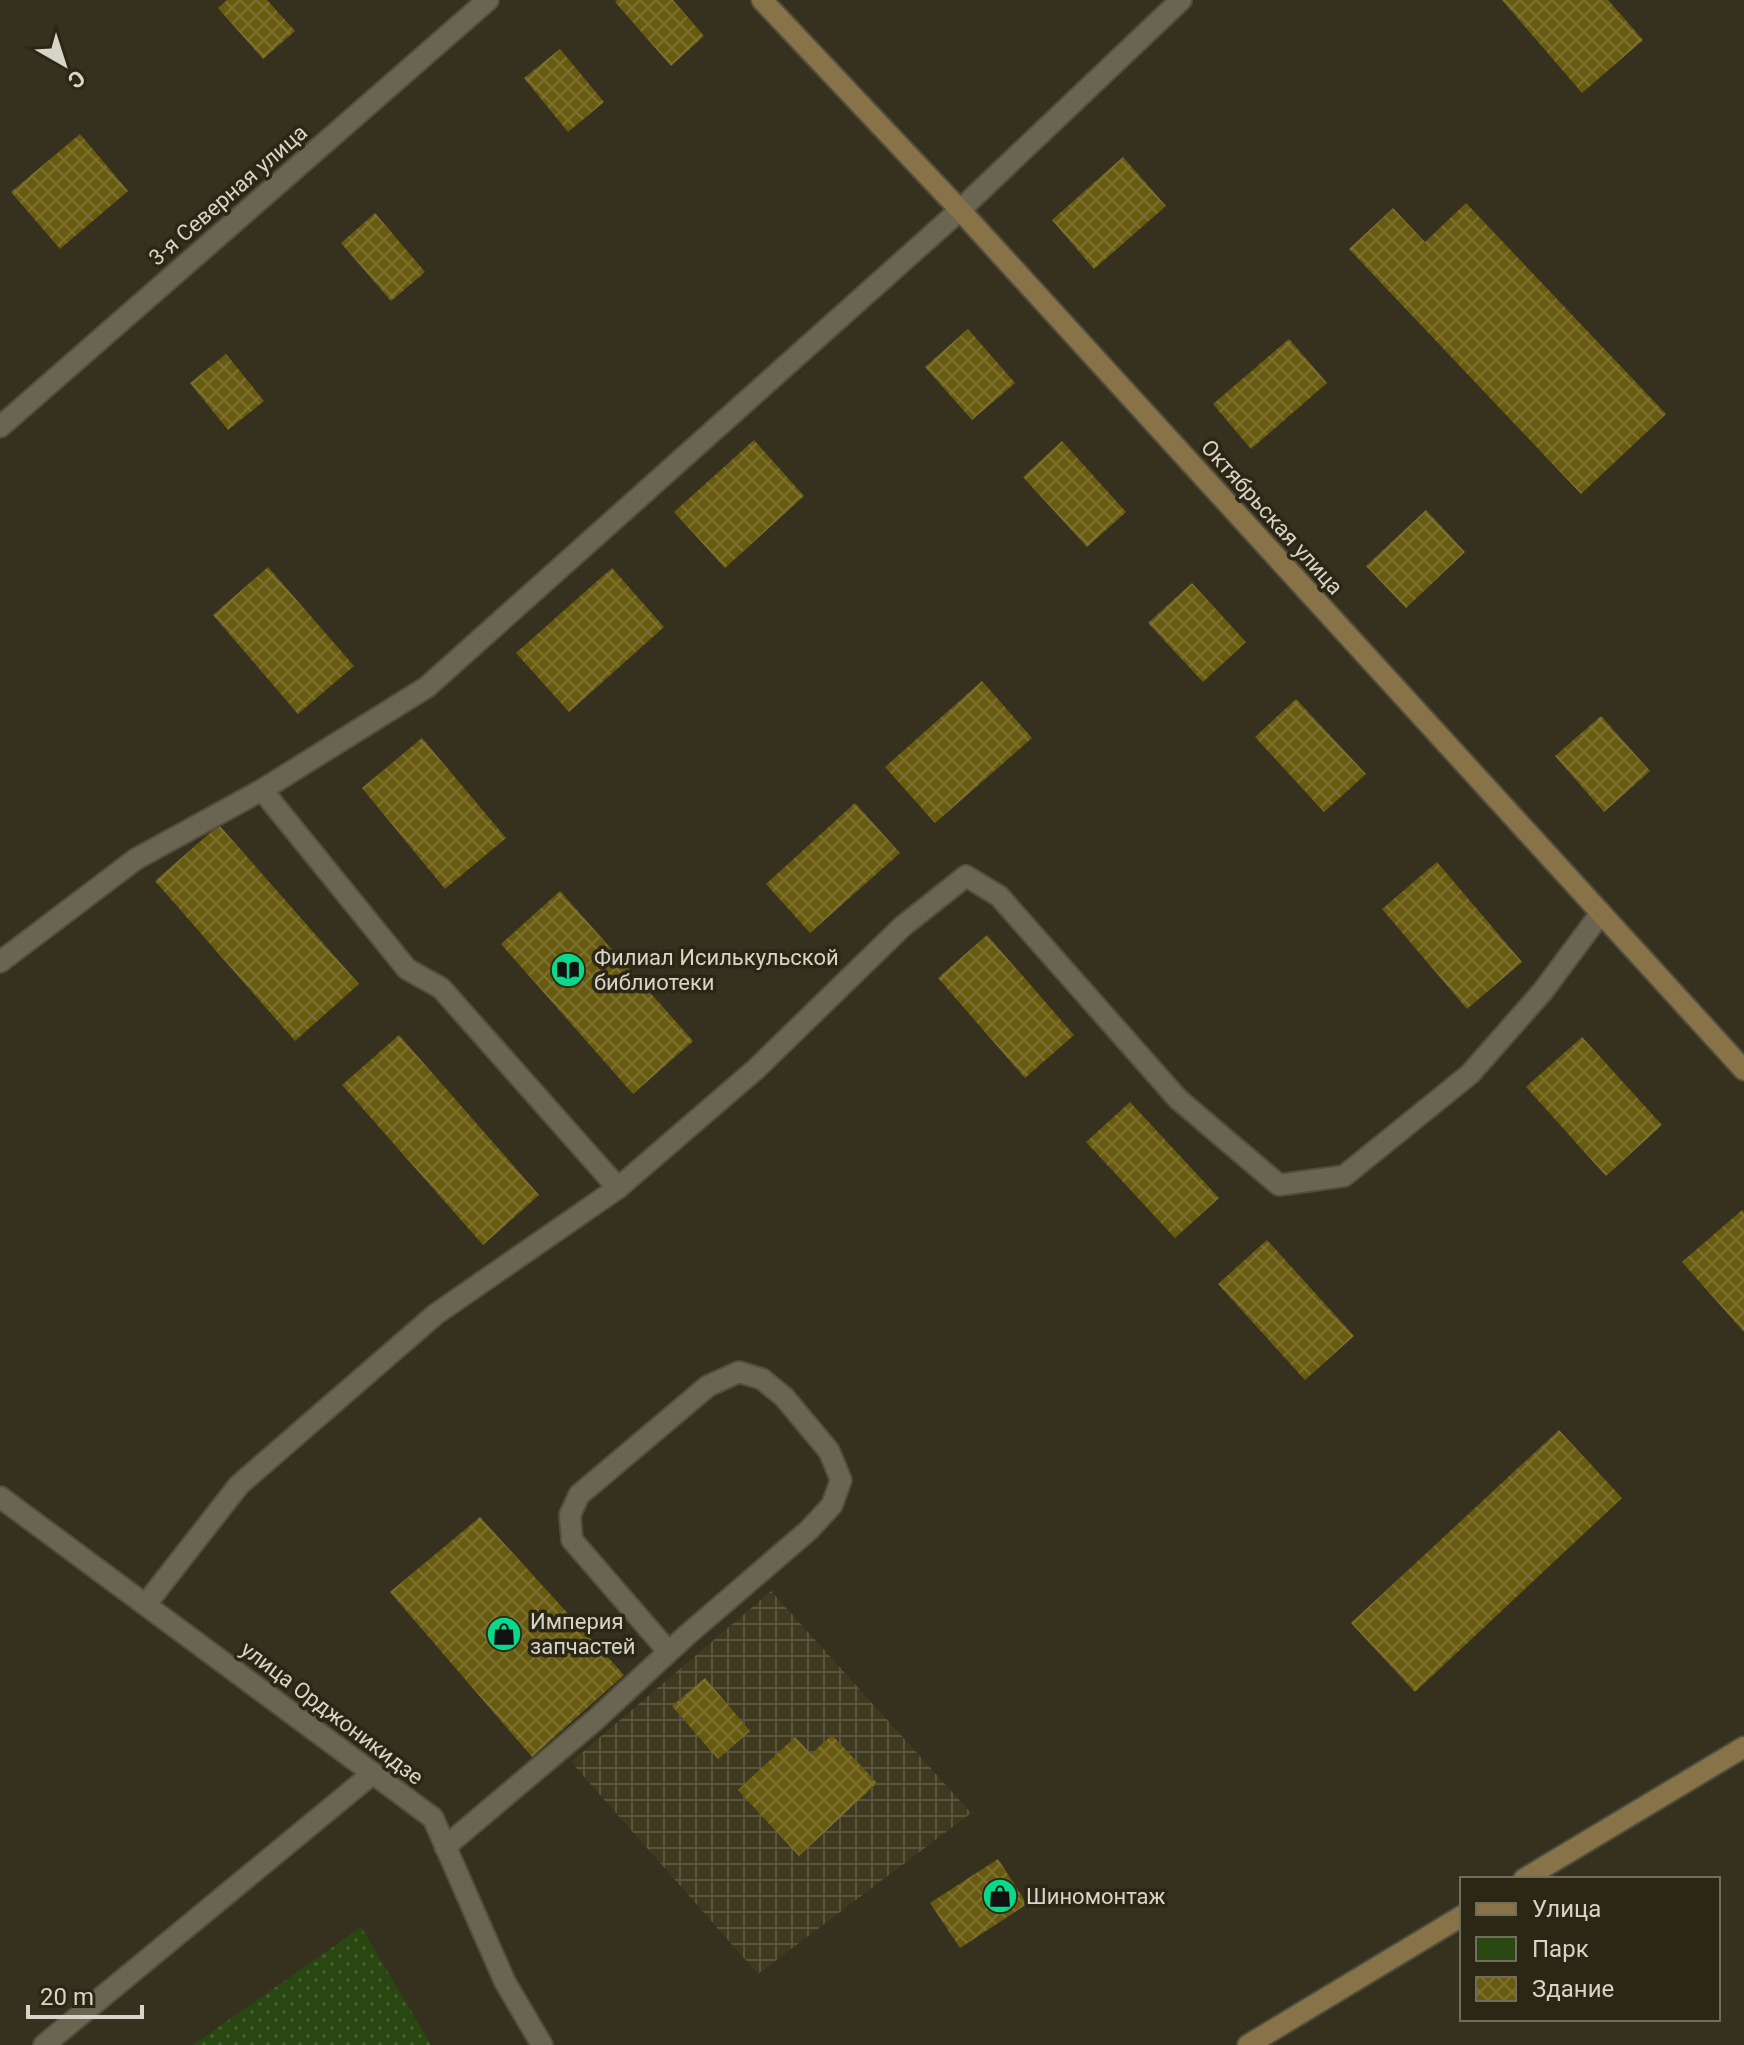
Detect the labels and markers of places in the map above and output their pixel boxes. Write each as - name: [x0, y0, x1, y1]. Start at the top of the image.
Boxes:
- place label: Филиал Исилькульской библиотеки: [594, 945, 839, 995]
- library icon: Филиал Исилькульской библиотеки: [549, 951, 587, 989]
- place label: Империя запчастей: [530, 1609, 635, 1659]
- shop icon: Империя запчастей: [485, 1615, 523, 1653]
- shop icon: Шиномонтаж: [981, 1877, 1019, 1915]
- place label: Шиномонтаж: [1026, 1884, 1166, 1909]

